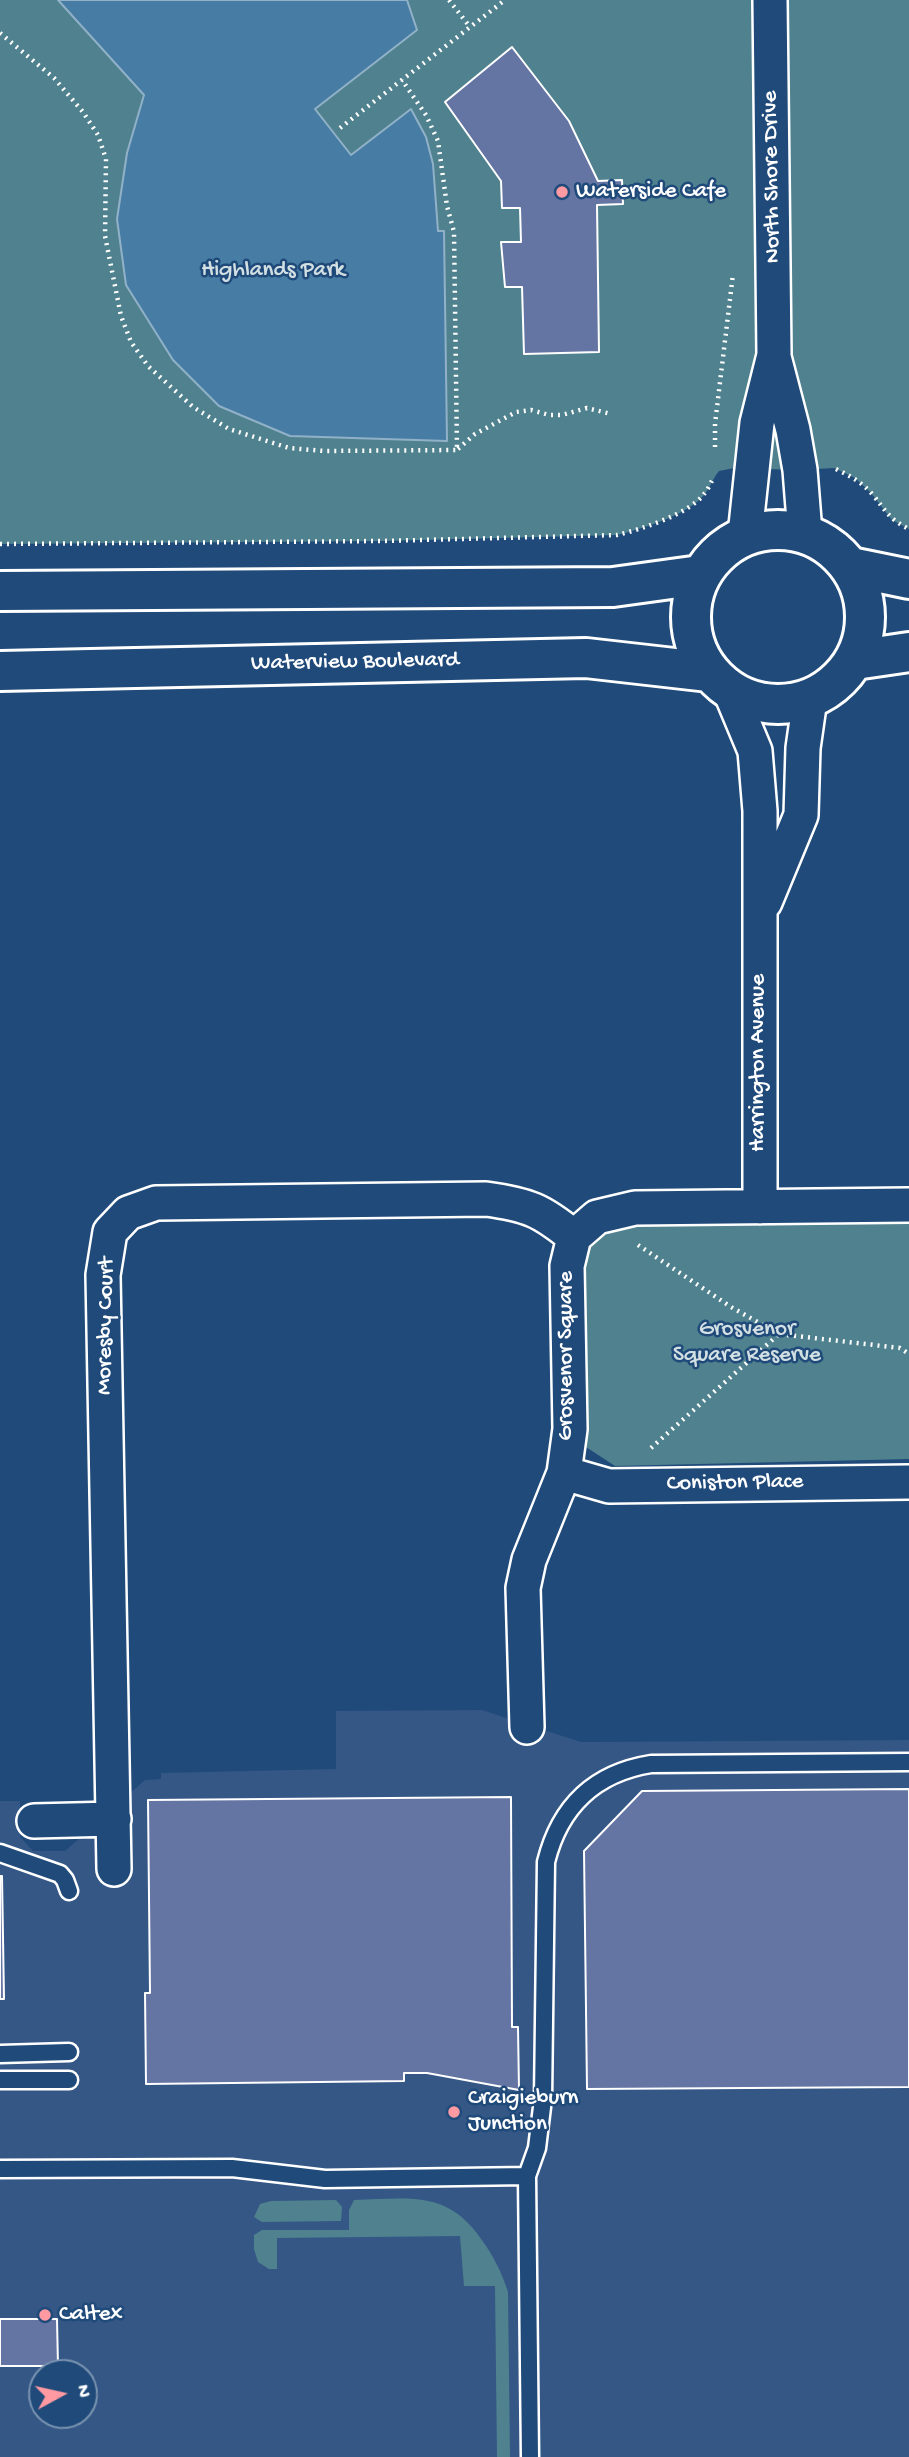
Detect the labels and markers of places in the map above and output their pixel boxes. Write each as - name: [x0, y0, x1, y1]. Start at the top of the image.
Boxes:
- place label: Waterside Cafe: [576, 178, 726, 206]
- marker: Waterside Cafe: [554, 184, 570, 200]
- place label: Craigieburn Junction: [468, 2085, 578, 2139]
- marker: Craigieburn Junction: [446, 2104, 462, 2120]
- place label: Caltex: [59, 2301, 123, 2329]
- marker: Caltex: [37, 2307, 53, 2323]

